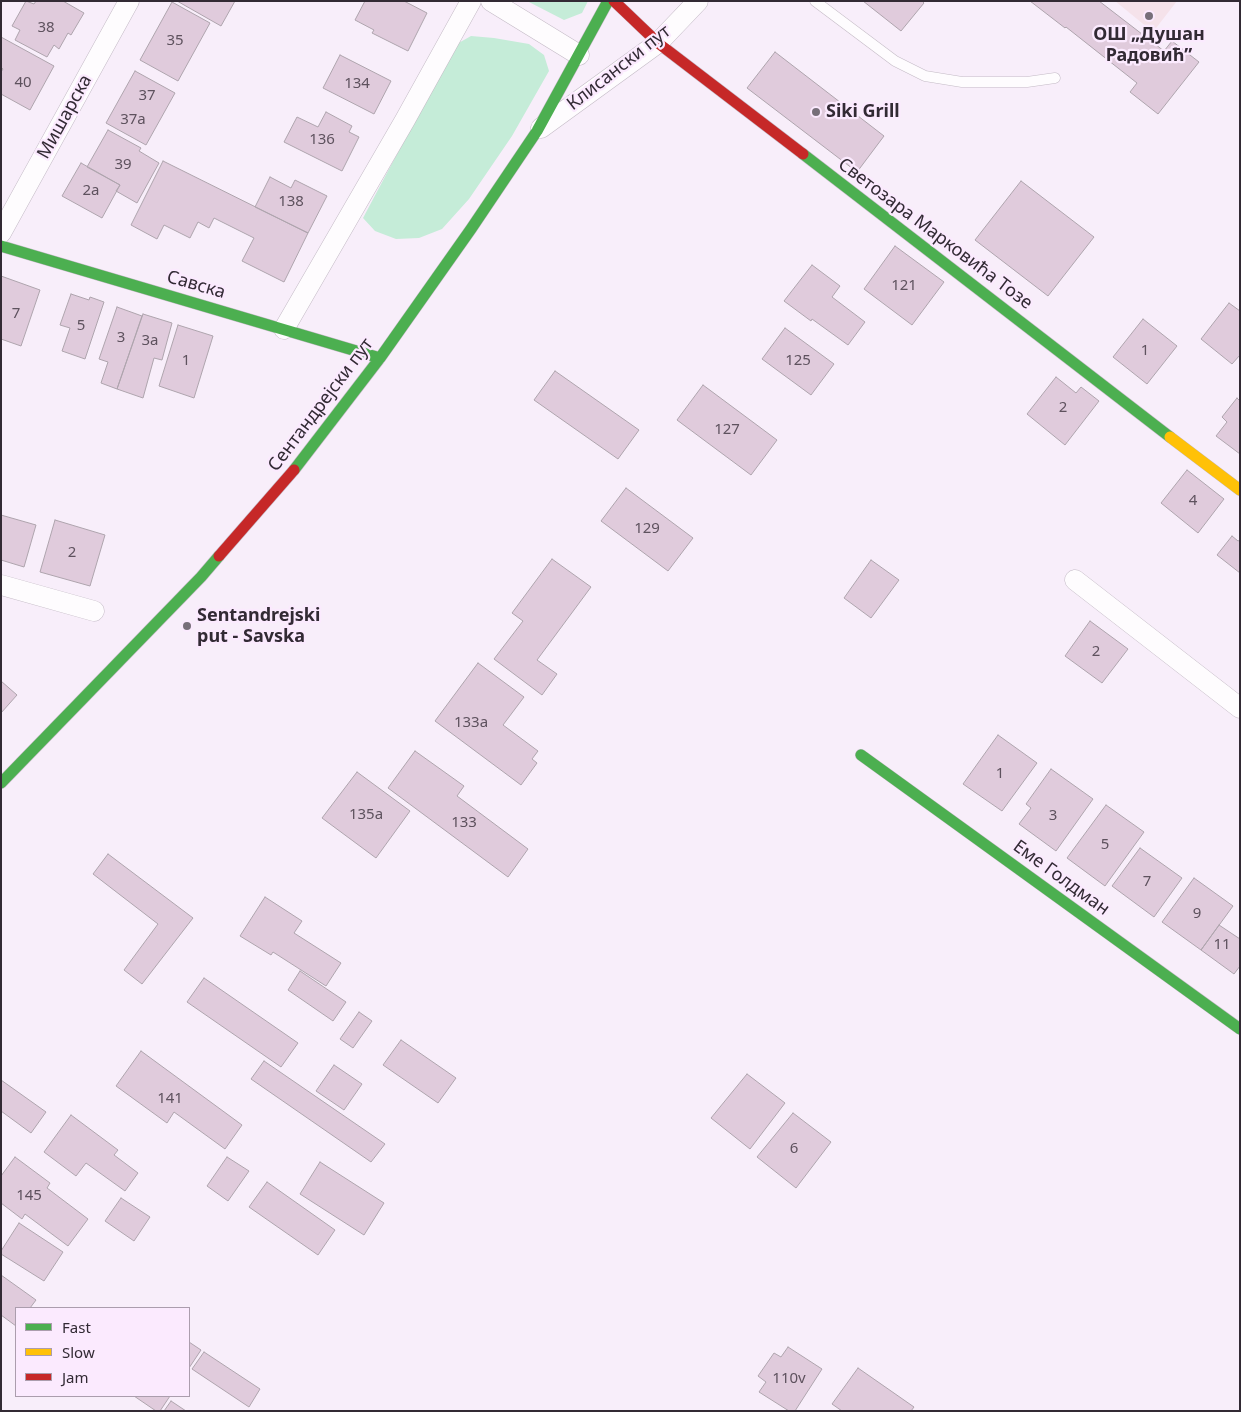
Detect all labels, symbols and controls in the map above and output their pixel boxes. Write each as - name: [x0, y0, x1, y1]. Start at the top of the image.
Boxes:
- marker: ОШ „Душан Радовић”: [1143, 10, 1155, 22]
- house number: 38: [37, 19, 55, 37]
- street label: Клисански пут: [563, 21, 675, 115]
- place label: ОШ „Душан Радовић”: [1093, 24, 1205, 66]
- house number: 35: [166, 32, 184, 50]
- street label: Мишарска: [33, 71, 97, 163]
- house number: 40: [14, 74, 32, 92]
- house number: 134: [344, 75, 370, 93]
- house number: 37: [138, 87, 156, 105]
- place label: Siki Grill: [826, 101, 900, 123]
- marker: Siki Grill: [810, 106, 822, 118]
- house number: 37a: [120, 111, 146, 129]
- house number: 136: [309, 131, 335, 149]
- street label: Светозара Марковића Тозе: [834, 154, 1036, 314]
- house number: 39: [114, 156, 132, 174]
- house number: 2a: [83, 182, 99, 200]
- house number: 138: [278, 193, 304, 211]
- street label: Савска: [164, 266, 228, 304]
- house number: 121: [891, 277, 917, 295]
- house number: 7: [12, 305, 20, 323]
- house number: 5: [77, 317, 85, 335]
- house number: 3: [117, 329, 125, 347]
- house number: 3a: [142, 332, 158, 350]
- street label: Сентандрејски пут: [264, 334, 378, 476]
- house number: 1: [1141, 342, 1149, 360]
- house number: 1: [182, 352, 190, 370]
- house number: 125: [785, 352, 811, 370]
- house number: 2: [1059, 399, 1067, 417]
- house number: 127: [714, 421, 740, 439]
- house number: 4: [1189, 492, 1197, 510]
- house number: 129: [634, 520, 660, 538]
- house number: 2: [68, 544, 76, 562]
- place label: Sentandrejski put - Savska: [197, 605, 320, 648]
- marker: Sentandrejski put - Savska: [181, 620, 193, 632]
- house number: 2: [1092, 643, 1100, 661]
- house number: 133a: [454, 714, 488, 732]
- house number: 1: [996, 765, 1004, 783]
- house number: 135a: [349, 806, 383, 824]
- house number: 3: [1049, 807, 1057, 825]
- house number: 133: [451, 814, 477, 832]
- street label: Еме Голдман: [1009, 836, 1113, 920]
- house number: 5: [1101, 836, 1109, 854]
- house number: 7: [1143, 873, 1151, 891]
- house number: 9: [1193, 905, 1201, 923]
- house number: 11: [1213, 936, 1231, 954]
- house number: 141: [157, 1090, 183, 1108]
- house number: 6: [790, 1140, 798, 1158]
- house number: 145: [16, 1187, 42, 1205]
- legend: [15, 1307, 190, 1397]
- text: Fast: [62, 1317, 91, 1337]
- text: Slow: [62, 1342, 95, 1362]
- text: Jam: [62, 1367, 89, 1387]
- house number: 110v: [772, 1370, 806, 1388]

